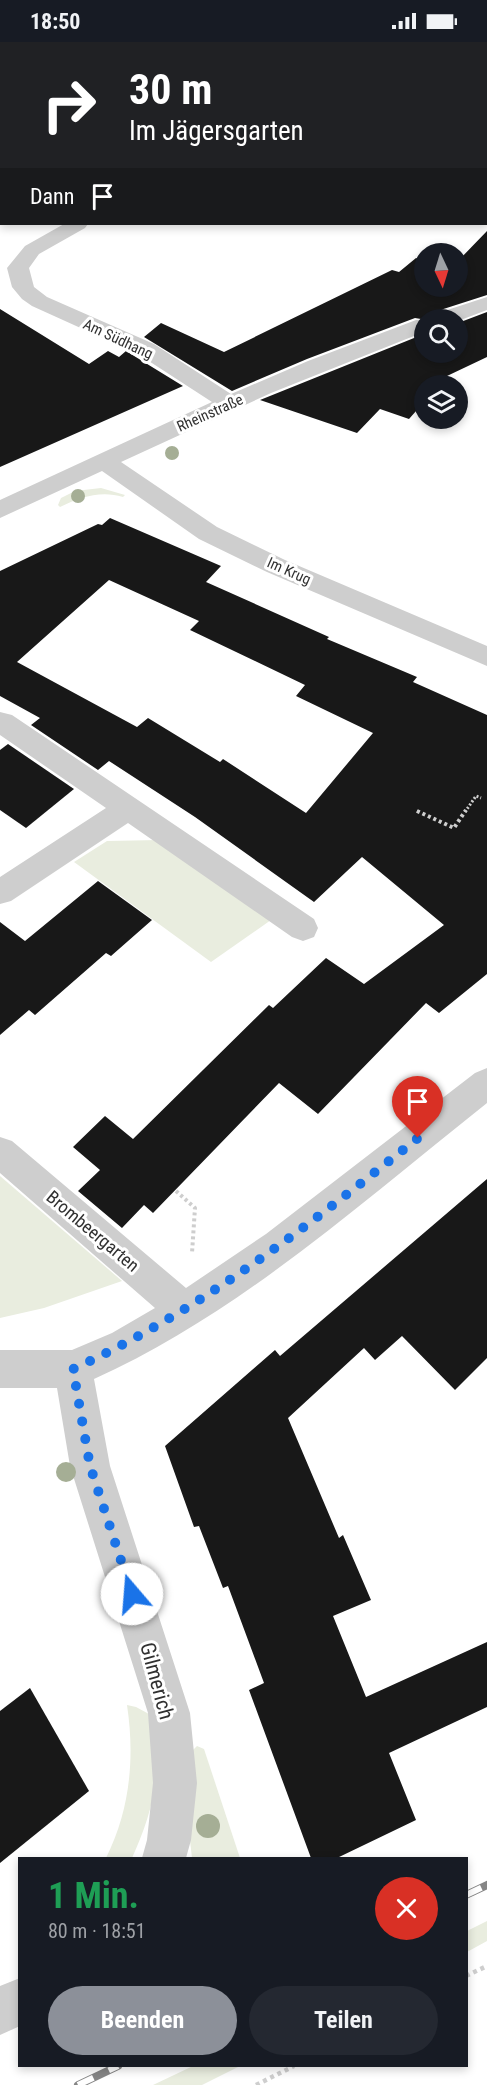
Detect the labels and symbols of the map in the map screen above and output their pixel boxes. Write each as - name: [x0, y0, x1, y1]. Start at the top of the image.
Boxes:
- north arrow: [414, 243, 468, 297]
- street label: Am Südhang: [80, 315, 156, 363]
- street label: Rheinstraße: [174, 390, 246, 436]
- street label: Im Krug: [264, 553, 314, 589]
- pin: [392, 1076, 443, 1138]
- street label: Brombeergarten: [42, 1186, 144, 1276]
- position arrow: [100, 1562, 164, 1626]
- street label: Gilmerich: [135, 1640, 179, 1722]

